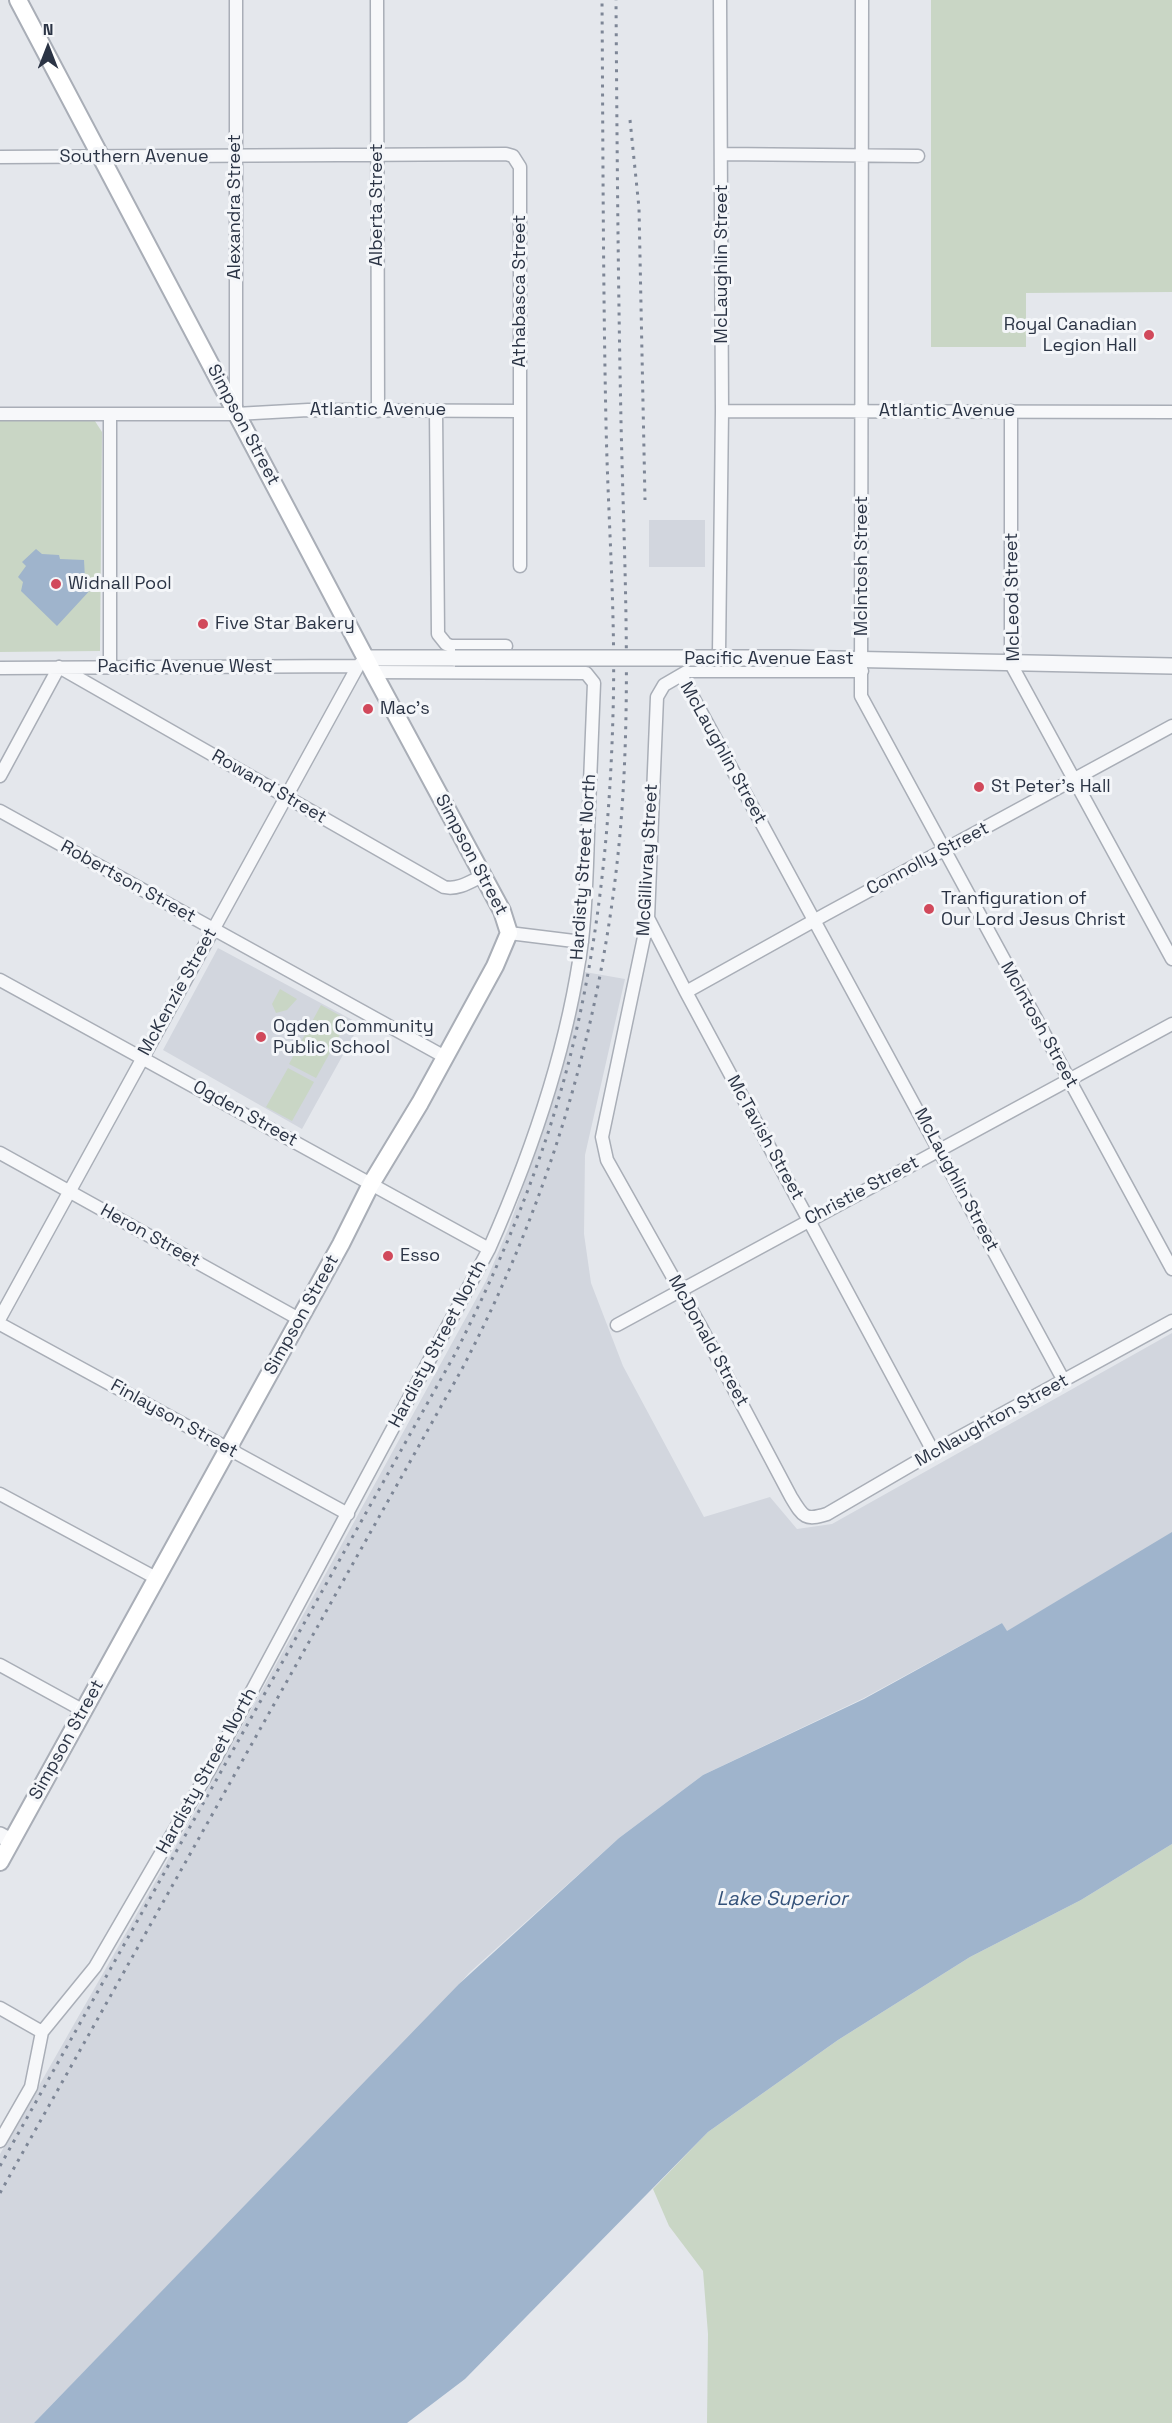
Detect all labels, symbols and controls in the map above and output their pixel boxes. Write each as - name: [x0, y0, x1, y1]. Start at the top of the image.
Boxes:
- north arrow: [18, 18, 78, 78]
- text: N: [43, 19, 53, 40]
- street label: Alexandra Street: [224, 134, 246, 280]
- street label: Alberta Street: [366, 143, 388, 267]
- street label: Southern Avenue: [59, 146, 209, 168]
- street label: McLaughlin Street: [711, 184, 733, 344]
- street label: Athabasca Street: [509, 215, 531, 367]
- place label: Royal Canadian Legion Hall: [1004, 314, 1137, 356]
- marker: Royal Canadian Legion Hall: [1142, 328, 1156, 342]
- street label: Simpson Street: [202, 361, 284, 489]
- street label: Atlantic Avenue: [310, 399, 446, 421]
- street label: Atlantic Avenue: [879, 400, 1015, 422]
- street label: McIntosh Street: [851, 496, 873, 636]
- street label: McLeod Street: [1001, 532, 1025, 662]
- place label: Widnall Pool: [68, 573, 172, 595]
- marker: Widnall Pool: [49, 577, 63, 591]
- place label: Five Star Bakery: [215, 613, 355, 635]
- marker: Five Star Bakery: [196, 617, 210, 631]
- street label: Pacific Avenue East: [684, 648, 854, 670]
- street label: Pacific Avenue West: [97, 656, 273, 678]
- street label: McLaughlin Street: [675, 678, 771, 828]
- place label: Mac's: [380, 698, 430, 720]
- marker: Mac's: [361, 702, 375, 716]
- street label: Rowand Street: [208, 745, 330, 829]
- street label: Hardisty Street North: [567, 773, 601, 961]
- place label: St Peter's Hall: [991, 776, 1111, 798]
- marker: St Peter's Hall: [972, 780, 986, 794]
- street label: McGillivray Street: [633, 783, 663, 937]
- street label: Simpson Street: [430, 791, 512, 919]
- street label: Connolly Street: [863, 818, 993, 900]
- street label: Robertson Street: [57, 836, 199, 928]
- place label: Tranfiguration of Our Lord Jesus Christ: [941, 888, 1126, 930]
- marker: Tranfiguration of Our Lord Jesus Christ: [922, 902, 936, 916]
- street label: McKenzie Street: [134, 924, 222, 1060]
- street label: McIntosh Street: [995, 958, 1083, 1092]
- place label: Ogden Community Public School: [273, 1016, 434, 1058]
- marker: Ogden Community Public School: [254, 1030, 268, 1044]
- street label: McTavish Street: [722, 1072, 808, 1204]
- street label: Ogden Street: [189, 1076, 301, 1152]
- street label: McLaughlin Street: [909, 1105, 1003, 1255]
- street label: Christie Street: [801, 1152, 923, 1230]
- street label: Heron Street: [96, 1200, 204, 1272]
- place label: Esso: [400, 1245, 440, 1267]
- marker: Esso: [381, 1249, 395, 1263]
- street label: Simpson Street: [260, 1251, 344, 1379]
- street label: Hardisty Street North: [385, 1257, 491, 1431]
- street label: McDonald Street: [663, 1272, 753, 1410]
- street label: McNaughton Street: [912, 1370, 1072, 1472]
- street label: Finlayson Street: [107, 1375, 241, 1463]
- street label: Simpson Street: [25, 1676, 109, 1804]
- street label: Hardisty Street North: [152, 1684, 262, 1858]
- water label: Lake Superior: [716, 1888, 848, 1912]

